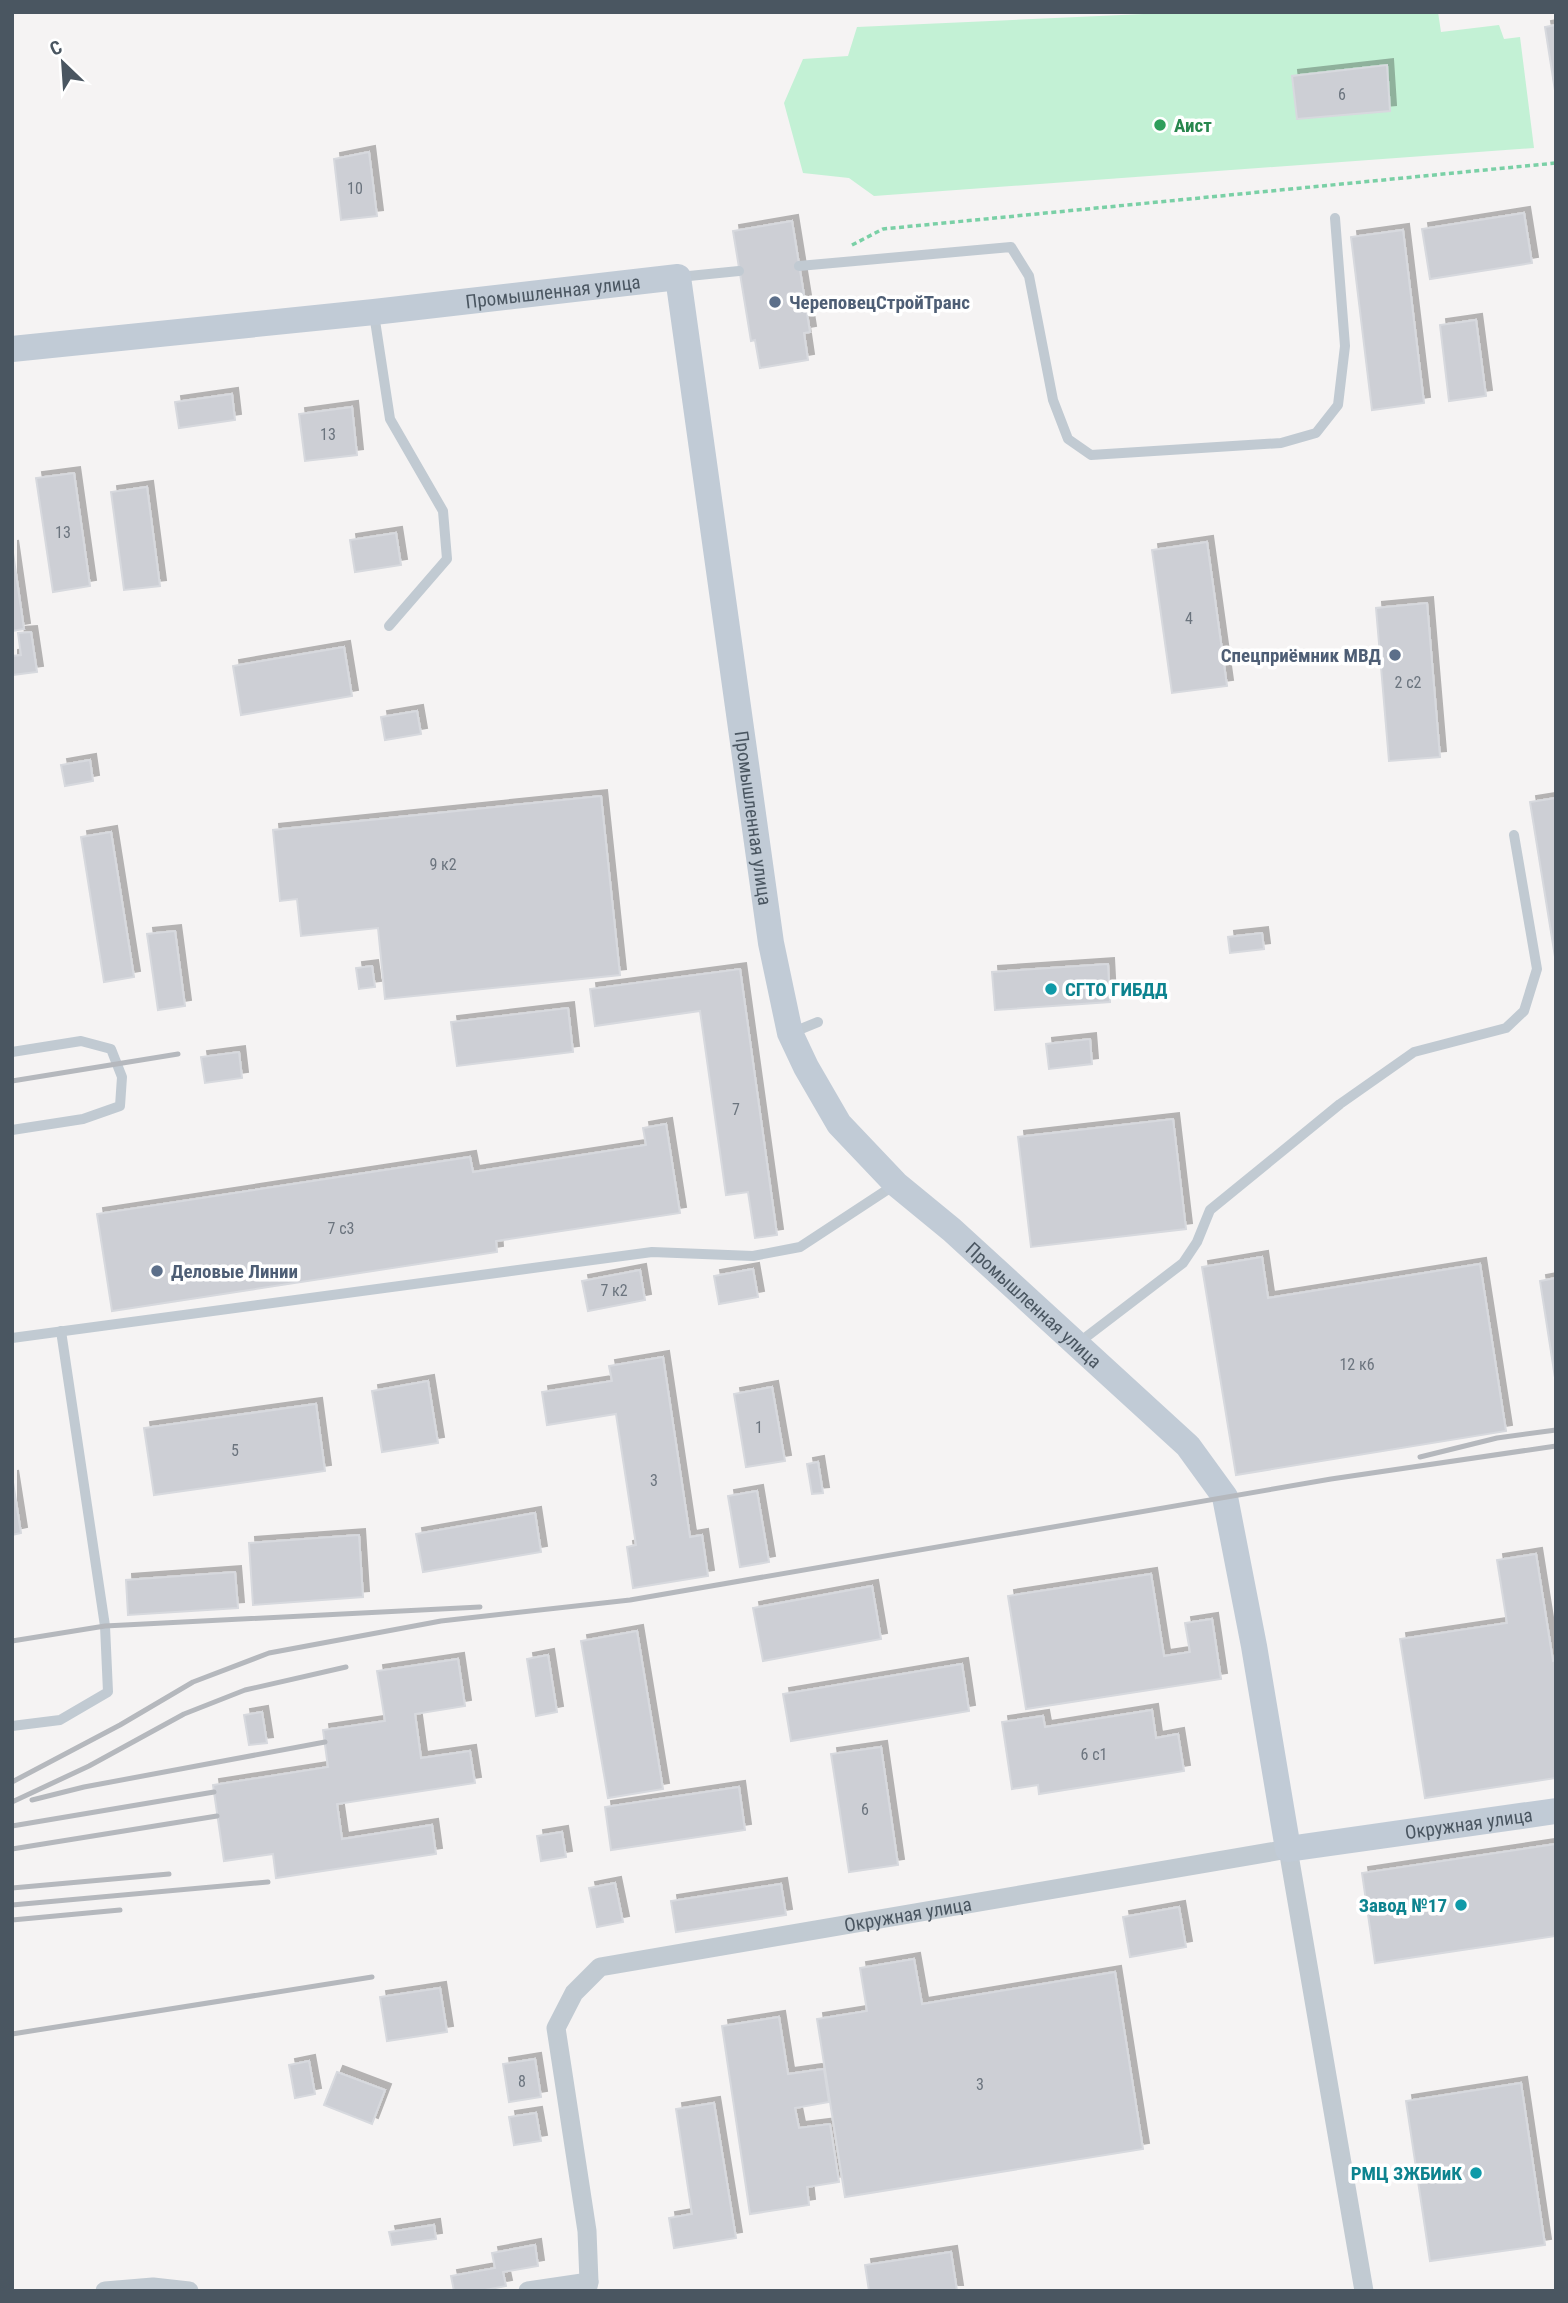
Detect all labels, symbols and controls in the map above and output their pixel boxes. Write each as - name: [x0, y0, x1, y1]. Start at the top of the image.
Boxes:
- north arrow: [28, 28, 98, 98]
- text: С: [46, 35, 66, 61]
- house number: 6: [1338, 85, 1346, 104]
- place label: Аист: [1174, 114, 1212, 137]
- marker: Аист: [1152, 117, 1168, 133]
- house number: 10: [347, 179, 363, 198]
- street label: Промышленная улица: [464, 270, 642, 313]
- place label: ЧереповецСтройТранс: [789, 291, 970, 314]
- marker: ЧереповецСтройТранс: [767, 294, 783, 310]
- house number: 13: [320, 425, 336, 444]
- house number: 13: [55, 523, 71, 542]
- house number: 4: [1185, 609, 1193, 628]
- place label: Спецприёмник МВД: [1221, 644, 1382, 667]
- marker: Спецприёмник МВД: [1387, 647, 1403, 663]
- house number: 2 с2: [1395, 673, 1422, 692]
- street label: Промышленная улица: [729, 729, 777, 907]
- house number: 9 к2: [429, 855, 457, 874]
- place label: СГТО ГИБДД: [1065, 978, 1168, 1001]
- marker: СГТО ГИБДД: [1043, 981, 1059, 997]
- house number: 7: [732, 1100, 740, 1119]
- house number: 7 с3: [328, 1219, 354, 1238]
- street label: Промышленная улица: [961, 1237, 1106, 1373]
- place label: Деловые Линии: [171, 1260, 298, 1283]
- marker: Деловые Линии: [149, 1263, 165, 1279]
- house number: 7 к2: [600, 1281, 628, 1300]
- house number: 12 к6: [1339, 1355, 1375, 1374]
- house number: 1: [755, 1418, 763, 1437]
- house number: 5: [231, 1441, 239, 1460]
- house number: 3: [650, 1471, 658, 1490]
- house number: 6 с1: [1081, 1745, 1107, 1764]
- house number: 6: [861, 1800, 869, 1819]
- street label: Окружная улица: [1403, 1803, 1534, 1844]
- street label: Окружная улица: [842, 1892, 973, 1937]
- place label: Завод №17: [1359, 1894, 1447, 1917]
- marker: Завод №17: [1453, 1897, 1469, 1913]
- house number: 8: [518, 2072, 526, 2091]
- house number: 3: [976, 2075, 984, 2094]
- place label: РМЦ ЗЖБИиК: [1351, 2162, 1462, 2185]
- marker: РМЦ ЗЖБИиК: [1468, 2165, 1484, 2181]

